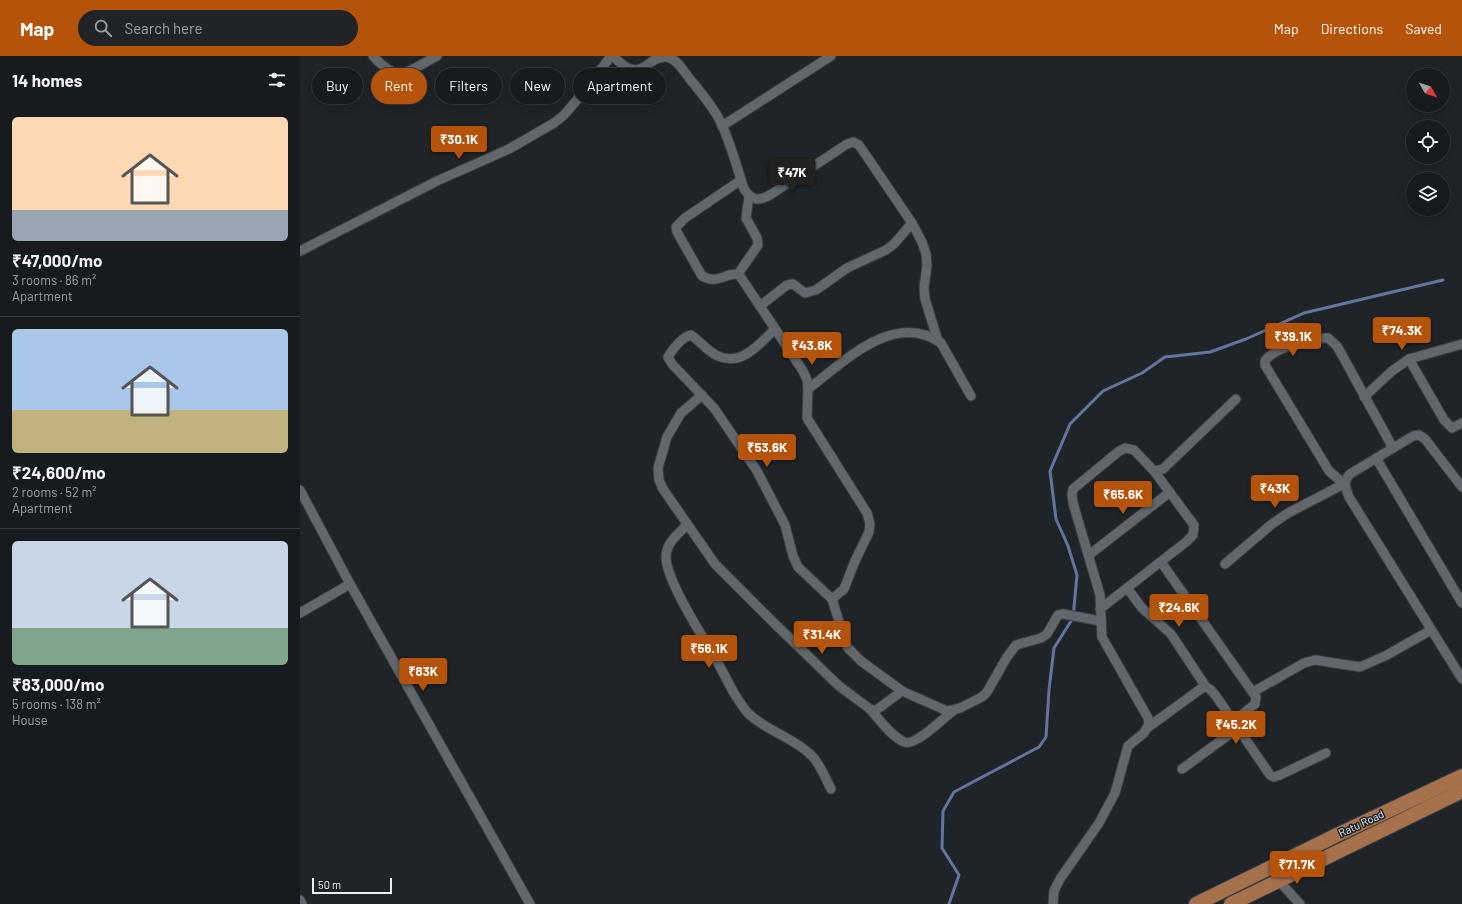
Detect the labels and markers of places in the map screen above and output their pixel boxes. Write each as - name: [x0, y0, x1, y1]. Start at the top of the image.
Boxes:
- pin: ₹30.1K: [426, 126, 492, 160]
- pin: ₹47K: [768, 159, 816, 193]
- pin: ₹74.3K: [1369, 317, 1435, 351]
- pin: ₹39.1K: [1260, 323, 1326, 357]
- pin: ₹43.8K: [779, 332, 845, 366]
- pin: ₹53.6K: [734, 434, 800, 468]
- pin: ₹43K: [1251, 475, 1299, 509]
- pin: ₹65.6K: [1090, 481, 1156, 515]
- pin: ₹24.6K: [1146, 594, 1212, 628]
- pin: ₹31.4K: [789, 621, 855, 655]
- pin: ₹56.1K: [676, 635, 742, 669]
- pin: ₹83K: [399, 658, 447, 692]
- pin: ₹45.2K: [1203, 711, 1269, 745]
- pin: ₹71.7K: [1264, 851, 1330, 885]

